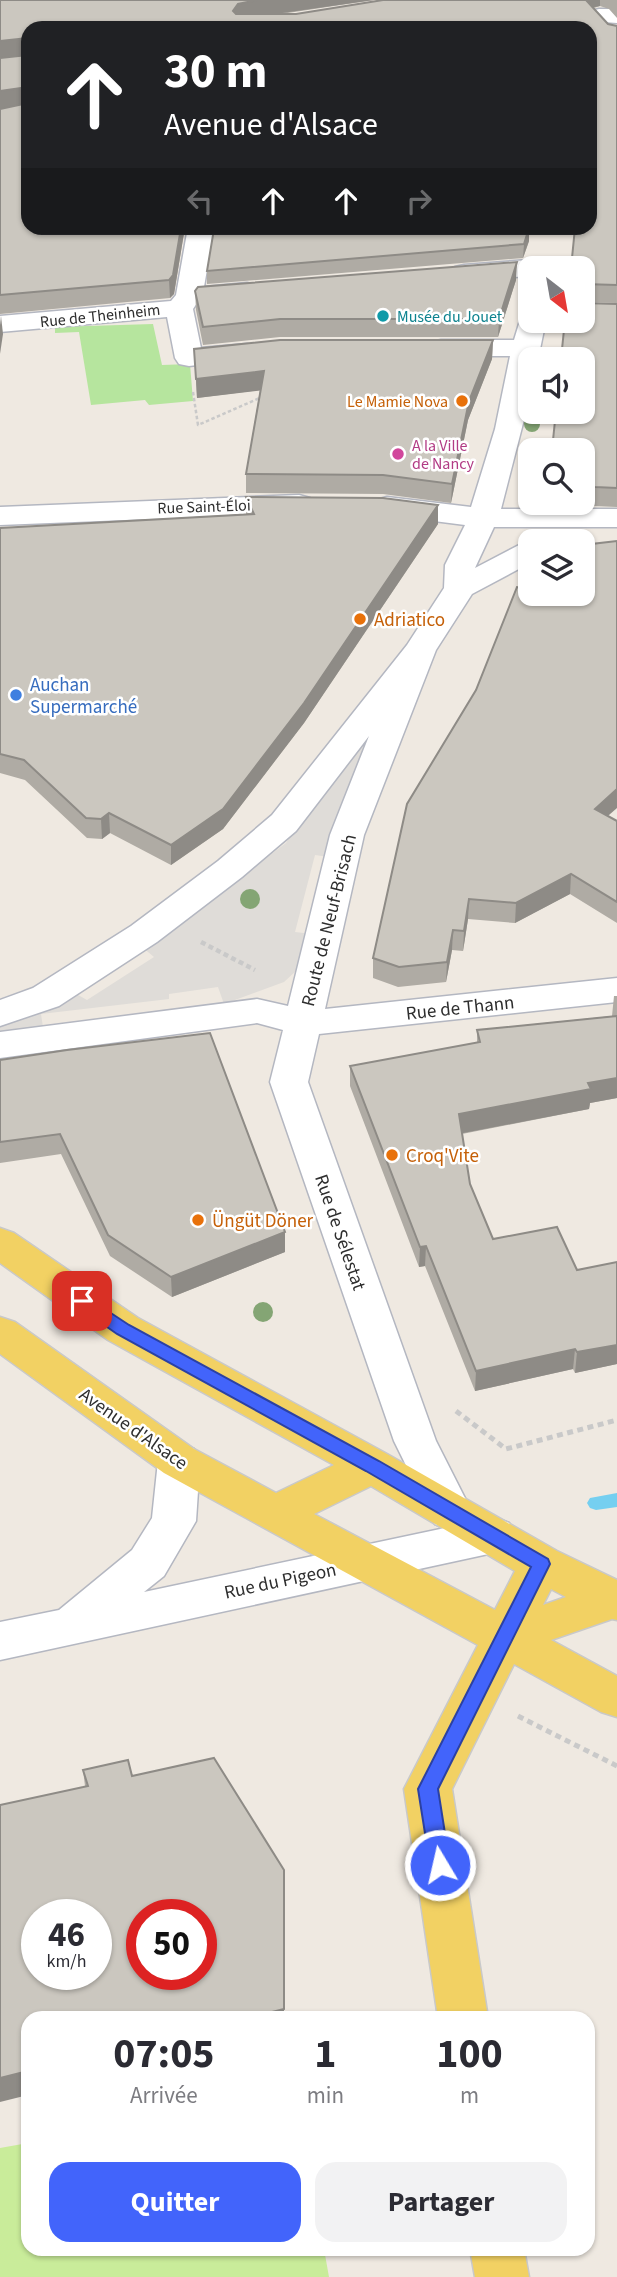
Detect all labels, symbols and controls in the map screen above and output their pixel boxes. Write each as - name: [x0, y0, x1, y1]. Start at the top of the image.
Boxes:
- text: 30 m: [164, 37, 268, 107]
- icon: ahead: [49, 49, 140, 140]
- text: Avenue d'Alsace: [164, 102, 378, 148]
- icon: left: [181, 182, 219, 220]
- icon: ahead: [254, 182, 292, 220]
- icon: ahead: [327, 182, 365, 220]
- icon: right: [400, 182, 438, 220]
- north arrow: [518, 256, 595, 332]
- map controls: [518, 256, 595, 606]
- street label: Rue de Theinheim: [39, 299, 161, 333]
- place label: Musée du Jouet: [397, 306, 503, 328]
- marker: Musée du Jouet: [375, 308, 391, 324]
- button: sound: [518, 347, 595, 424]
- place label: Le Mamie Nova: [347, 391, 448, 413]
- marker: Le Mamie Nova: [454, 393, 470, 409]
- place label: A la Ville de Nancy: [412, 435, 475, 475]
- button: search: [518, 438, 595, 515]
- marker: A la Ville de Nancy: [390, 446, 406, 462]
- street label: Rue Saint-Éloi: [157, 494, 251, 520]
- button: layers: [518, 529, 595, 606]
- place label: Adriatico: [374, 607, 445, 634]
- marker: Adriatico: [352, 611, 368, 627]
- place label: Auchan Supermarché: [30, 672, 137, 721]
- marker: Auchan Supermarché: [8, 687, 24, 703]
- street label: Route de Neuf-Brisach: [295, 831, 364, 1009]
- street label: Rue de Thann: [405, 989, 516, 1028]
- place label: Croq'Vite: [406, 1143, 479, 1170]
- marker: Croq'Vite: [384, 1147, 400, 1163]
- street label: Rue de Sélestat: [307, 1171, 372, 1295]
- place label: Üngüt Döner: [212, 1208, 314, 1235]
- marker: Üngüt Döner: [190, 1212, 206, 1228]
- pin: [52, 1271, 112, 1331]
- icon: arrive: [63, 1282, 101, 1320]
- street label: Avenue d'Alsace: [73, 1382, 193, 1477]
- street label: Rue du Pigeon: [222, 1556, 339, 1607]
- position arrow: [403, 1828, 477, 1902]
- speed limit sign: 50: [126, 1899, 217, 1990]
- text: 46: [48, 1910, 85, 1960]
- text: km/h: [47, 1949, 86, 1974]
- text: 07:05: [113, 2024, 215, 2084]
- text: 1: [314, 2024, 336, 2084]
- text: 100: [436, 2024, 503, 2084]
- text: Arrivée: [130, 2079, 198, 2112]
- text: min: [307, 2079, 344, 2112]
- text: m: [460, 2079, 479, 2112]
- button: Quitter: [49, 2162, 301, 2242]
- button: Partager: [315, 2162, 567, 2242]

